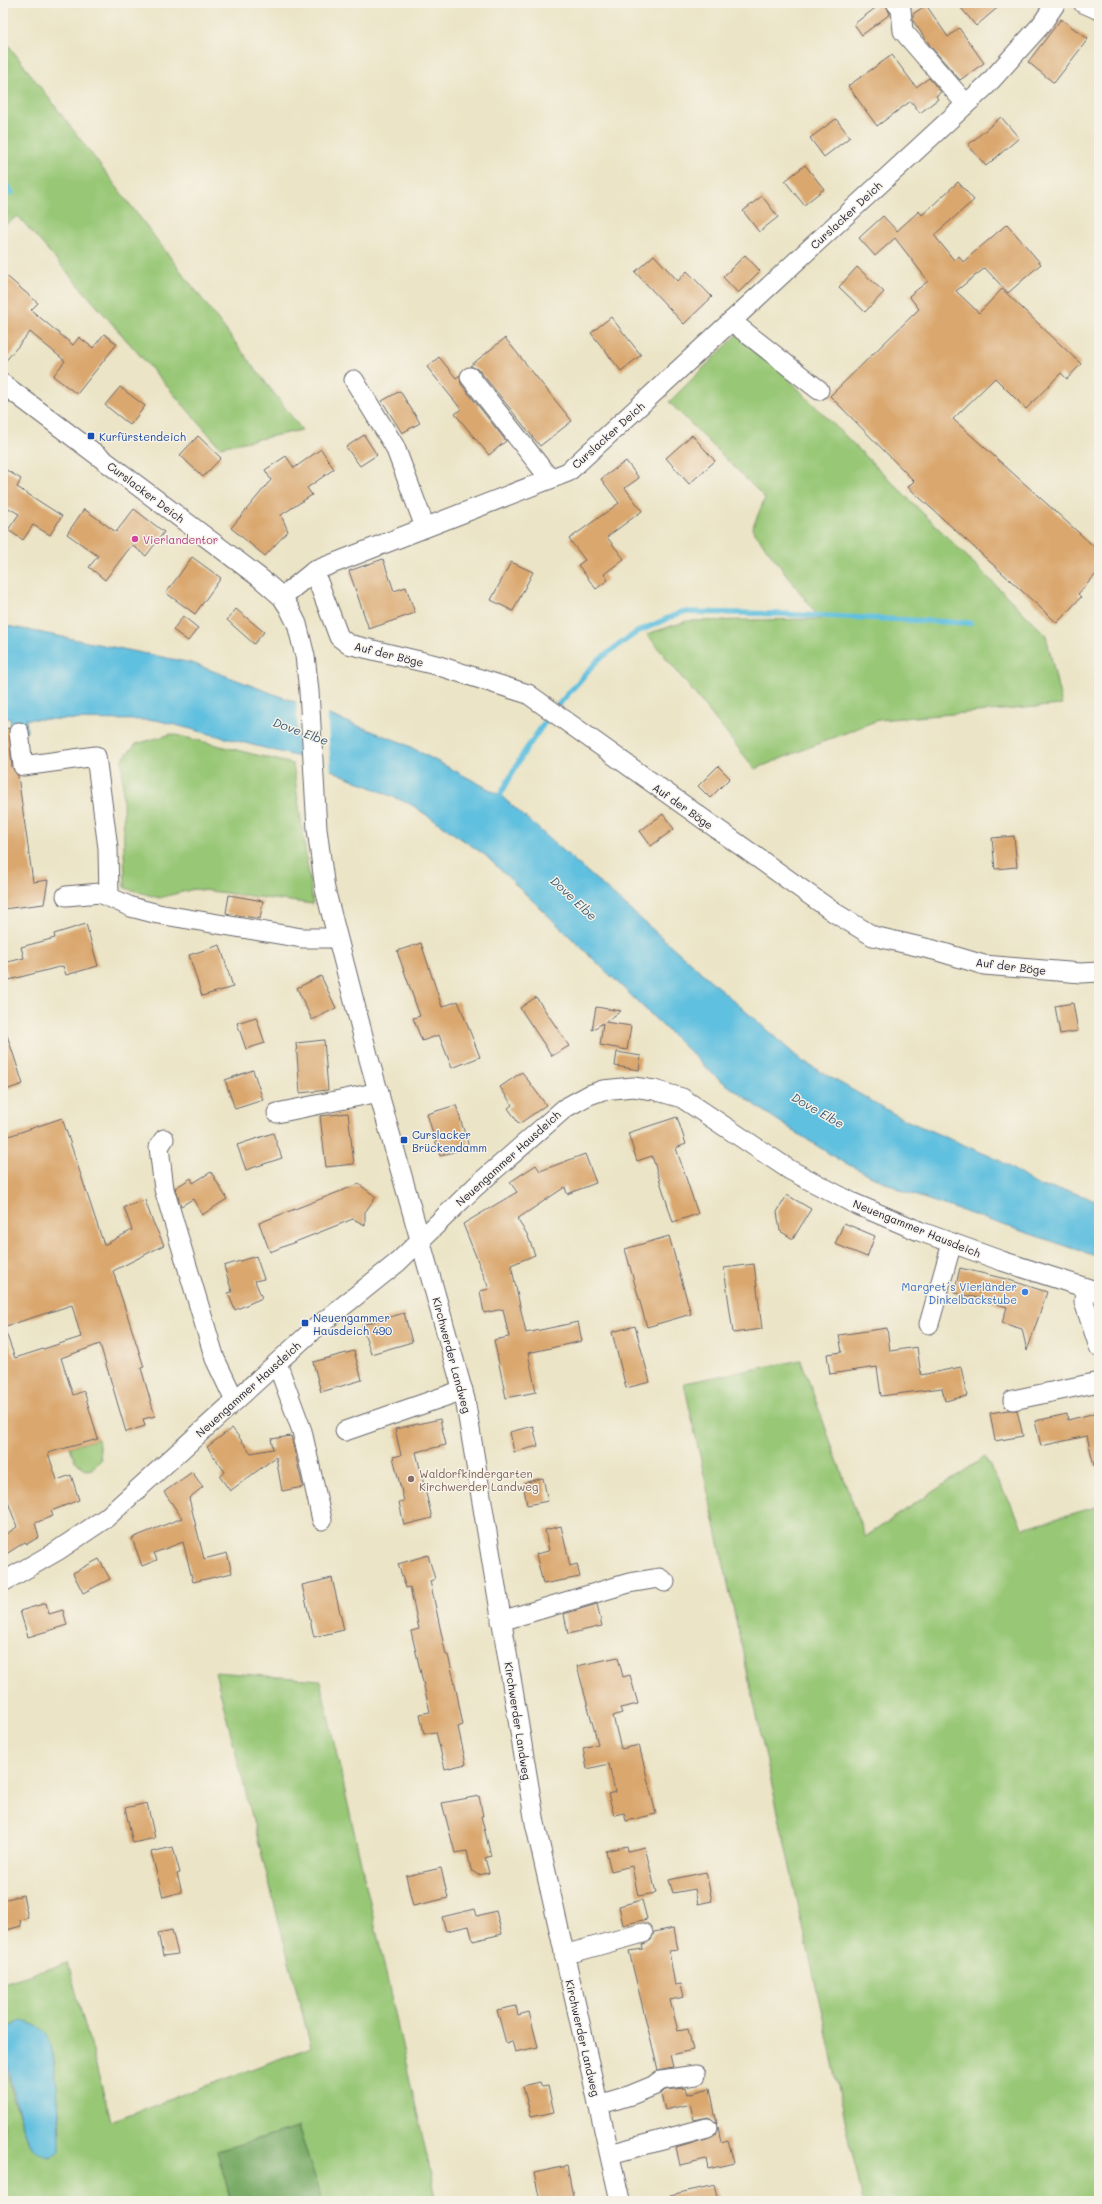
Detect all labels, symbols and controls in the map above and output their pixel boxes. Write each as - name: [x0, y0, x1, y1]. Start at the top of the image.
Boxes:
- street label: Curslacker Deich: [807, 178, 885, 252]
- street label: Curslacker Deich: [568, 398, 648, 472]
- place label: Kurfürstendeich: [99, 429, 186, 444]
- marker: Kurfürstendeich: [86, 431, 96, 441]
- street label: Curslacker Deich: [104, 458, 188, 526]
- place label: Vierlandentor: [143, 532, 218, 547]
- marker: Vierlandentor: [130, 534, 140, 544]
- street label: Auf der Böge: [353, 638, 425, 670]
- water label: Dove Elbe: [271, 714, 331, 748]
- street label: Auf der Böge: [650, 780, 716, 833]
- water label: Dove Elbe: [547, 872, 601, 924]
- street label: Auf der Böge: [975, 954, 1047, 978]
- water label: Dove Elbe: [789, 1089, 847, 1131]
- street label: Neuengammer Hausdeich: [452, 1107, 564, 1209]
- place label: Curslacker Brückendamm: [412, 1127, 487, 1155]
- marker: Curslacker Brückendamm: [399, 1135, 409, 1145]
- street label: Neuengammer Hausdeich: [851, 1196, 983, 1260]
- place label: Margret´s Vierländer Dinkelbackstube: [902, 1279, 1017, 1307]
- marker: Margret´s Vierländer Dinkelbackstube: [1020, 1287, 1030, 1297]
- street label: Kirchwerder Landweg: [429, 1295, 475, 1415]
- place label: Neuengammer Hausdeich 490: [313, 1310, 392, 1338]
- marker: Neuengammer Hausdeich 490: [300, 1318, 310, 1328]
- street label: Neuengammer Hausdeich: [192, 1338, 304, 1440]
- place label: Waldorfkindergarten Kirchwerder Landweg: [419, 1466, 538, 1494]
- marker: Waldorfkindergarten Kirchwerder Landweg: [406, 1474, 416, 1484]
- street label: Kirchwerder Landweg: [501, 1661, 535, 1781]
- street label: Kirchwerder Landweg: [562, 1978, 604, 2098]

